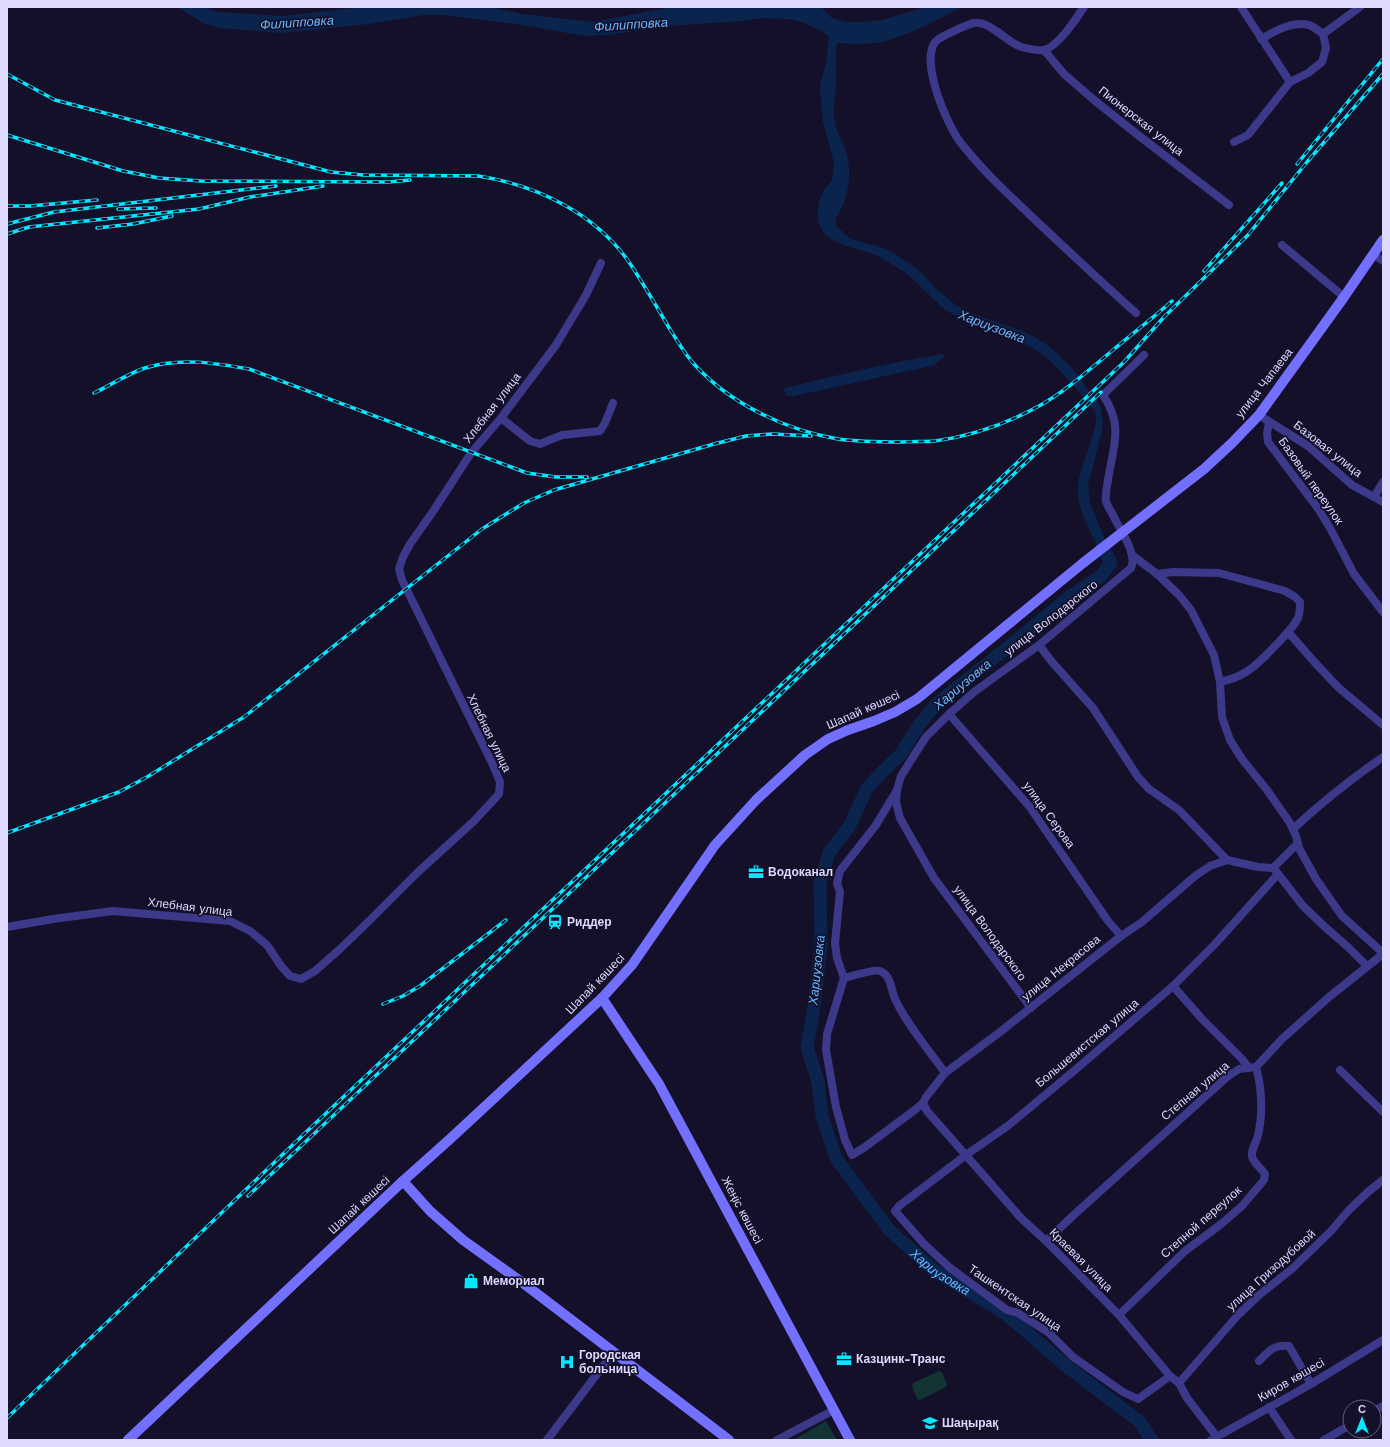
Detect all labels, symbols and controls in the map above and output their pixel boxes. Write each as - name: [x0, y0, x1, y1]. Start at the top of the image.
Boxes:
- water label: Филипповка: [260, 12, 334, 33]
- water label: Филипповка: [594, 14, 668, 35]
- street label: Пионерская улица: [1096, 84, 1186, 159]
- water label: Хариузовка: [955, 307, 1027, 346]
- street label: улица Чапаева: [1232, 345, 1296, 421]
- street label: Хлебная улица: [460, 370, 524, 446]
- street label: Базовая улица: [1291, 418, 1365, 480]
- street label: Базовый переулок: [1276, 435, 1347, 528]
- street label: улица Володарского: [1002, 577, 1101, 659]
- water label: Хариузовка: [930, 656, 994, 713]
- street label: Шапай көшесі: [824, 688, 902, 732]
- street label: Хлебная улица: [464, 692, 514, 775]
- street label: улица Серова: [1020, 779, 1078, 851]
- office icon: Водоканал: [747, 863, 765, 881]
- place label: Водоканал: [768, 865, 833, 879]
- street label: улица Володарского: [951, 883, 1029, 984]
- street label: Хлебная улица: [147, 895, 233, 919]
- station icon: Риддер: [546, 913, 564, 931]
- place label: Риддер: [567, 915, 612, 929]
- street label: улица Некрасова: [1019, 932, 1103, 1004]
- water label: Хариузовка: [805, 934, 828, 1007]
- street label: Шапай көшесі: [563, 951, 627, 1017]
- street label: Большевистская улица: [1033, 996, 1142, 1090]
- street label: Степная улица: [1158, 1058, 1232, 1123]
- street label: Шапай көшесі: [326, 1173, 392, 1237]
- street label: Жеңіс көшесі: [718, 1174, 766, 1246]
- street label: Степной переулок: [1158, 1183, 1245, 1261]
- street label: Краевая улица: [1047, 1226, 1116, 1295]
- street label: улица Гризодубовой: [1224, 1227, 1318, 1313]
- water label: Хариузовка: [906, 1245, 973, 1298]
- street label: Ташкентская улица: [966, 1262, 1064, 1334]
- shop icon: Мемориал: [462, 1272, 480, 1290]
- place label: Мемориал: [483, 1274, 545, 1288]
- place label: Городская больница: [579, 1348, 641, 1376]
- office icon: Казцинк-Транс: [835, 1350, 853, 1368]
- place label: Казцинк-Транс: [856, 1352, 946, 1366]
- hospital icon: Городская больница: [558, 1353, 576, 1371]
- street label: Киров көшесі: [1255, 1355, 1327, 1405]
- north arrow: [1342, 1399, 1382, 1439]
- text: С: [1358, 1403, 1366, 1416]
- school or university icon: Шаңырақ: [921, 1414, 939, 1432]
- place label: Шаңырақ: [942, 1416, 998, 1430]

